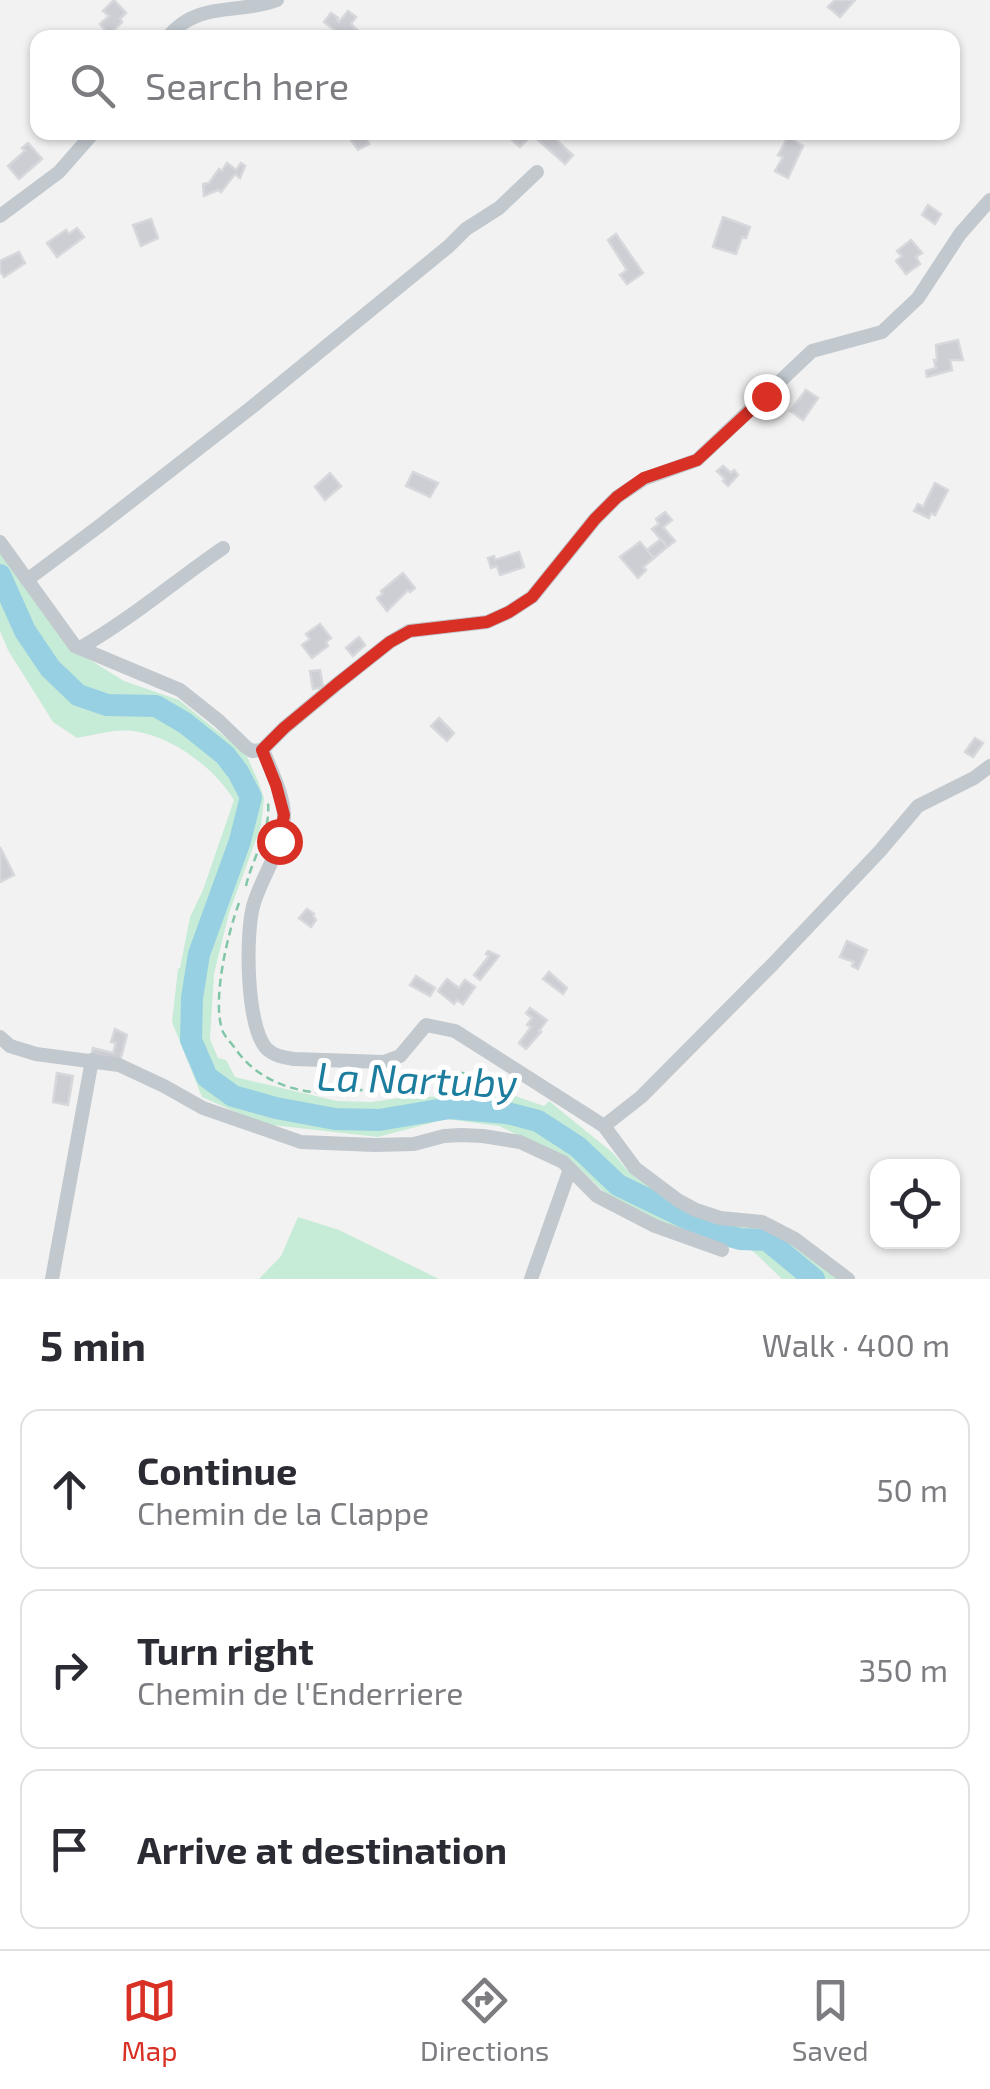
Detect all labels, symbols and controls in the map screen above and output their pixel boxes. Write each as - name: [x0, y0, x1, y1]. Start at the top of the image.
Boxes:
- search box: [30, 30, 960, 140]
- icon: search: [65, 58, 120, 113]
- text: Search here: [145, 62, 349, 108]
- route end: [744, 374, 790, 420]
- route start: [257, 819, 303, 865]
- water label: La Nartuby: [316, 1051, 518, 1106]
- map controls: [870, 1159, 960, 1249]
- button: locate: [870, 1159, 960, 1249]
- text: 5 min: [40, 1319, 146, 1369]
- text: Walk · 400 m: [762, 1325, 950, 1363]
- text: Continue: [137, 1447, 297, 1493]
- icon: ahead: [42, 1462, 97, 1517]
- text: 50 m: [876, 1470, 948, 1508]
- text: Chemin de la Clappe: [137, 1493, 429, 1531]
- text: Turn right: [137, 1627, 314, 1673]
- icon: right: [42, 1642, 97, 1697]
- text: 350 m: [859, 1650, 948, 1688]
- text: Chemin de l'Enderriere: [137, 1673, 463, 1711]
- icon: arrive: [42, 1822, 97, 1877]
- text: Arrive at destination: [137, 1826, 507, 1872]
- tab: Map: [121, 1973, 177, 2067]
- tab: Directions: [420, 1973, 549, 2067]
- tab: Saved: [792, 1973, 869, 2067]

